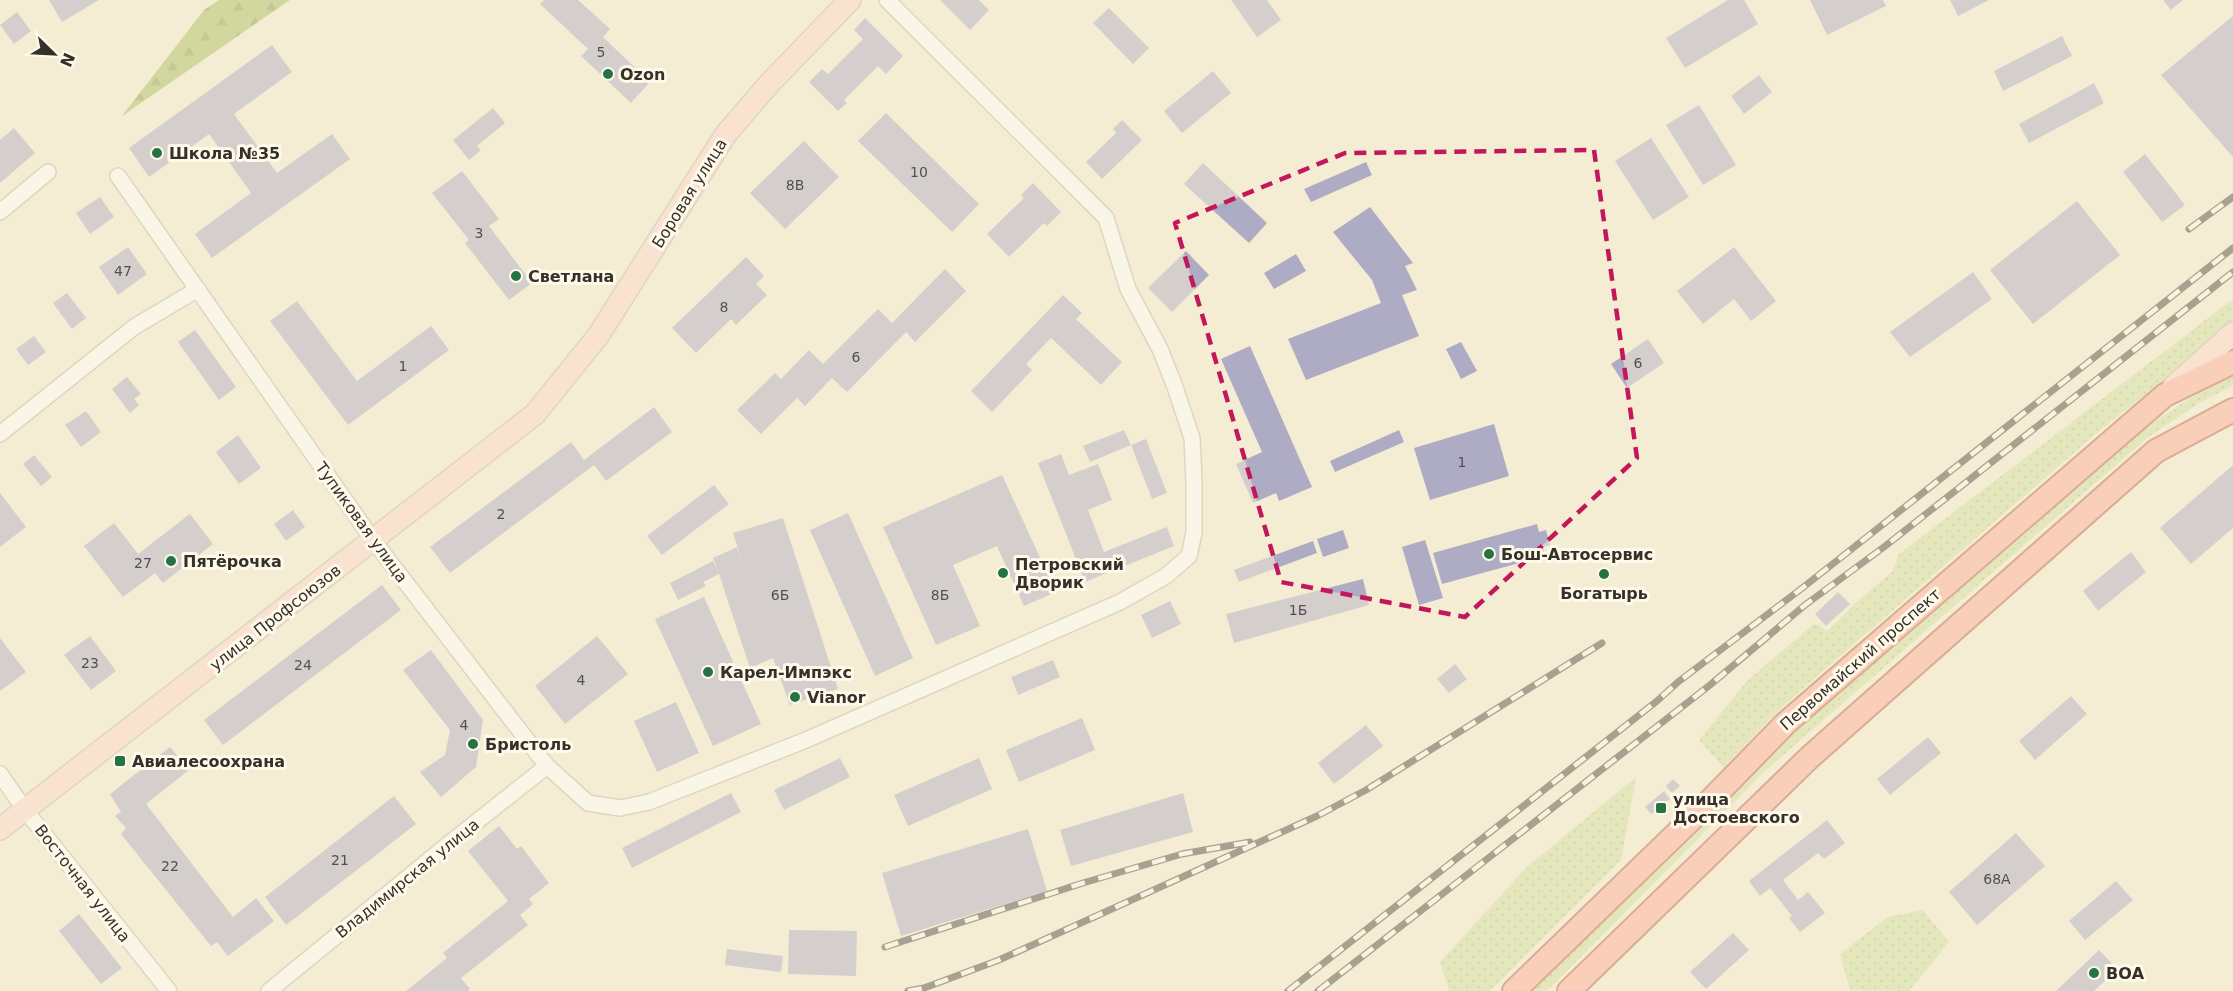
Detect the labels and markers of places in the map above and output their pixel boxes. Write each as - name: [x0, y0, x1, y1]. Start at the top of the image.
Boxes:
- place label: Ozon: [620, 65, 665, 84]
- marker: Ozon: [601, 67, 615, 81]
- place label: Школа №35: [169, 144, 280, 163]
- marker: Школа №35: [150, 146, 164, 160]
- place label: Светлана: [528, 267, 614, 286]
- marker: Светлана: [509, 269, 523, 283]
- place label: Бош-Автосервис: [1501, 545, 1653, 564]
- marker: Бош-Автосервис: [1482, 547, 1496, 561]
- place label: Пятёрочка: [183, 552, 282, 571]
- marker: Пятёрочка: [164, 554, 178, 568]
- place label: Петровский Дворик: [1015, 555, 1124, 592]
- marker: Петровский Дворик: [996, 566, 1010, 580]
- marker: Богатырь: [1597, 567, 1611, 581]
- place label: Богатырь: [1560, 584, 1648, 603]
- place label: Карел-Импэкс: [720, 663, 852, 682]
- marker: Карел-Импэкс: [701, 665, 715, 679]
- place label: Vianor: [807, 688, 866, 707]
- marker: Vianor: [788, 690, 802, 704]
- place label: Бристоль: [485, 735, 571, 754]
- marker: Бристоль: [466, 737, 480, 751]
- place label: Авиалесоохрана: [132, 752, 285, 771]
- marker: Авиалесоохрана: [113, 754, 127, 768]
- place label: улица Достоевского: [1673, 790, 1800, 827]
- marker: улица Достоевского: [1654, 801, 1668, 815]
- place label: ВОА: [2106, 964, 2145, 983]
- marker: ВОА: [2087, 966, 2101, 980]

